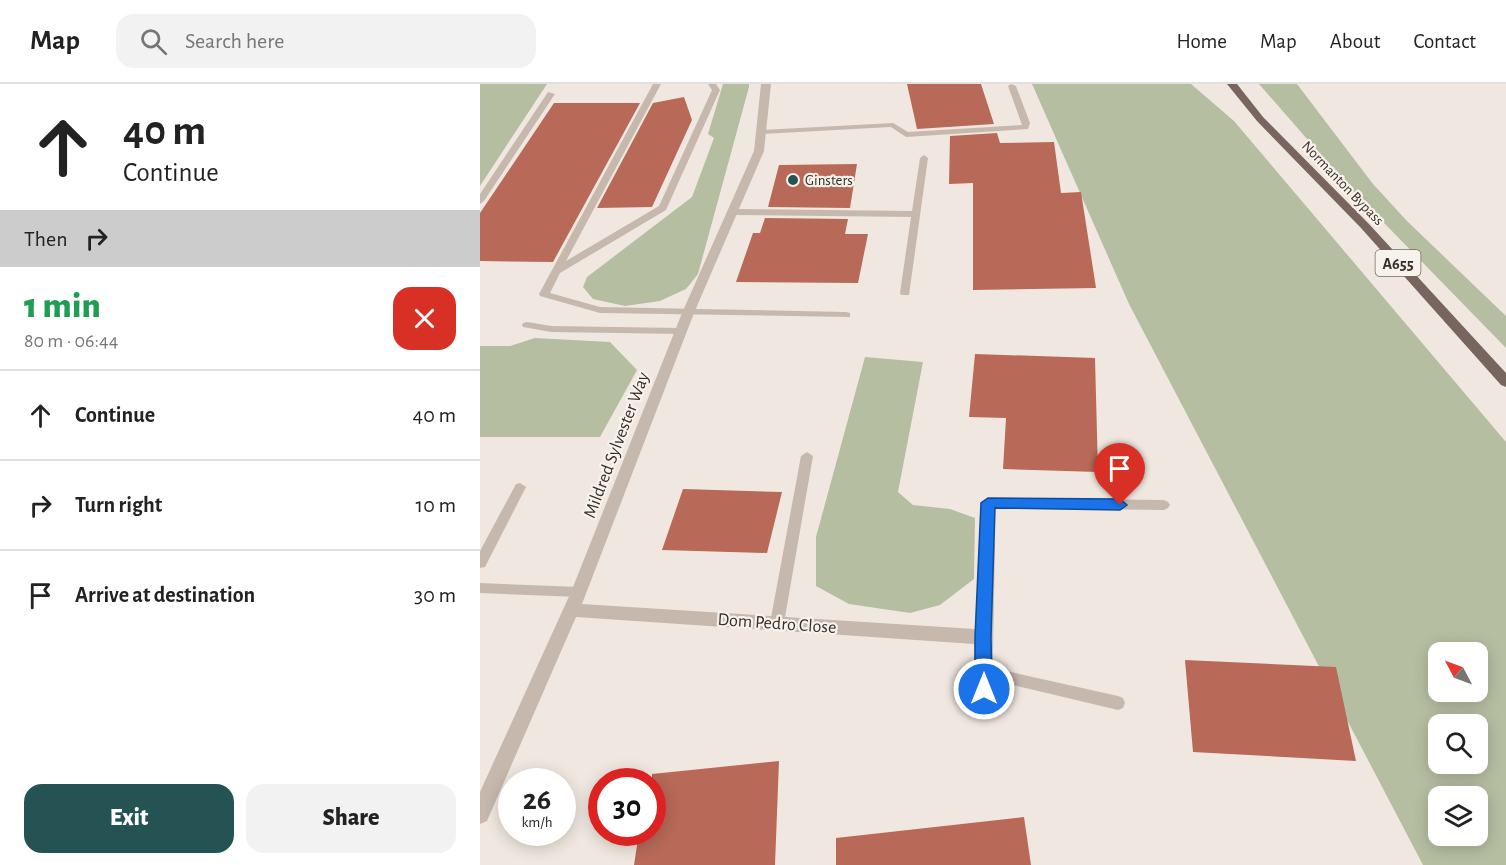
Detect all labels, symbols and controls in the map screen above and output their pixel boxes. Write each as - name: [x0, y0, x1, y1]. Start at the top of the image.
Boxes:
- search box: [116, 14, 536, 68]
- icon: search: [137, 25, 170, 58]
- text: Map: [30, 27, 80, 55]
- text: Search here: [185, 30, 284, 52]
- text: Home: [1176, 31, 1227, 52]
- text: Map: [1260, 31, 1297, 52]
- text: About: [1330, 31, 1380, 52]
- text: Contact: [1413, 31, 1476, 52]
- icon: ahead: [24, 108, 102, 186]
- text: 40 m: [123, 110, 206, 152]
- street label: Normanton Bypass: [1299, 138, 1386, 228]
- text: Continue: [123, 159, 219, 186]
- marker: Ginsters: [786, 173, 800, 187]
- place label: Ginsters: [805, 173, 853, 188]
- icon: right: [80, 222, 113, 255]
- text: Then: [24, 228, 68, 250]
- road number: A655: [1376, 250, 1420, 276]
- button: close: [393, 287, 456, 350]
- text: 1 min: [24, 288, 101, 324]
- text: 80 m · 06:44: [24, 331, 118, 351]
- street label: Mildred Sylvester Way: [581, 370, 653, 521]
- icon: ahead: [24, 399, 57, 432]
- text: Continue: [75, 404, 155, 426]
- text: 40 m: [413, 404, 456, 426]
- pin: [1094, 443, 1145, 505]
- icon: arrive: [1103, 452, 1136, 485]
- icon: right: [24, 489, 57, 522]
- text: Turn right: [75, 494, 162, 516]
- text: 10 m: [416, 494, 456, 516]
- icon: arrive: [24, 579, 57, 612]
- text: Arrive at destination: [75, 584, 255, 606]
- text: 30 m: [414, 584, 456, 606]
- street label: Dom Pedro Close: [717, 611, 837, 637]
- north arrow: [1428, 642, 1488, 702]
- map controls: [1428, 642, 1488, 846]
- position arrow: [952, 657, 1016, 721]
- button: search: [1428, 714, 1488, 774]
- speed limit sign: 30: [588, 768, 666, 846]
- button: Exit: [24, 784, 234, 853]
- button: Share: [246, 784, 456, 853]
- text: 26: [523, 785, 551, 815]
- button: layers: [1428, 786, 1488, 846]
- text: km/h: [522, 815, 552, 830]

